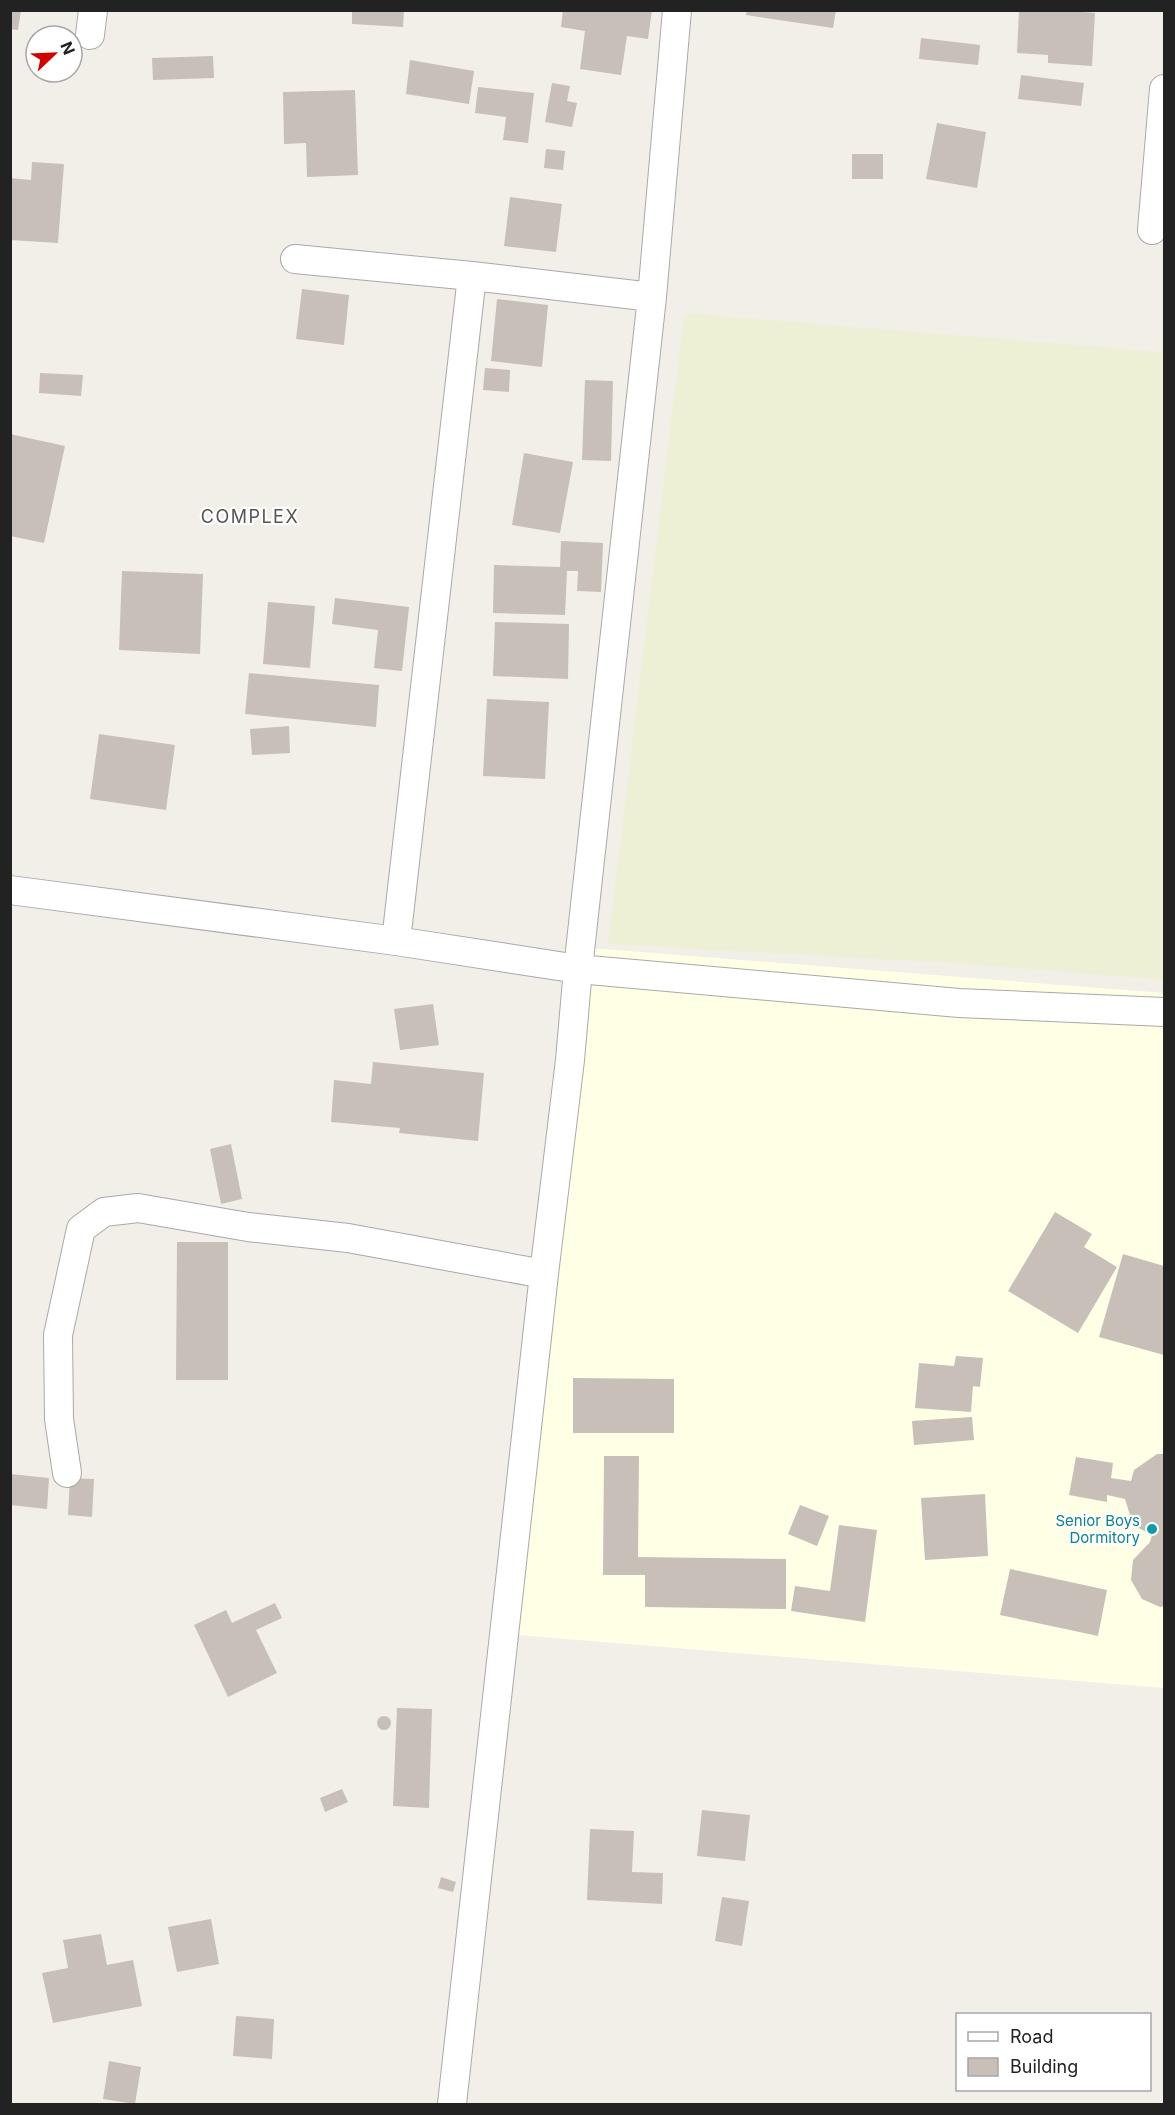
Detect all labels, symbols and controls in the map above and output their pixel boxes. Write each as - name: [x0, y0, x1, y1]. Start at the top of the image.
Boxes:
- north arrow: [24, 24, 84, 84]
- text: N: [56, 39, 79, 58]
- district label: COMPLEX: [201, 506, 299, 527]
- place label: Senior Boys Dormitory: [1055, 1511, 1141, 1547]
- marker: Senior Boys Dormitory: [1145, 1522, 1159, 1536]
- legend: [956, 2013, 1151, 2091]
- text: Road: [1010, 2026, 1053, 2047]
- text: Building: [1010, 2056, 1078, 2077]

